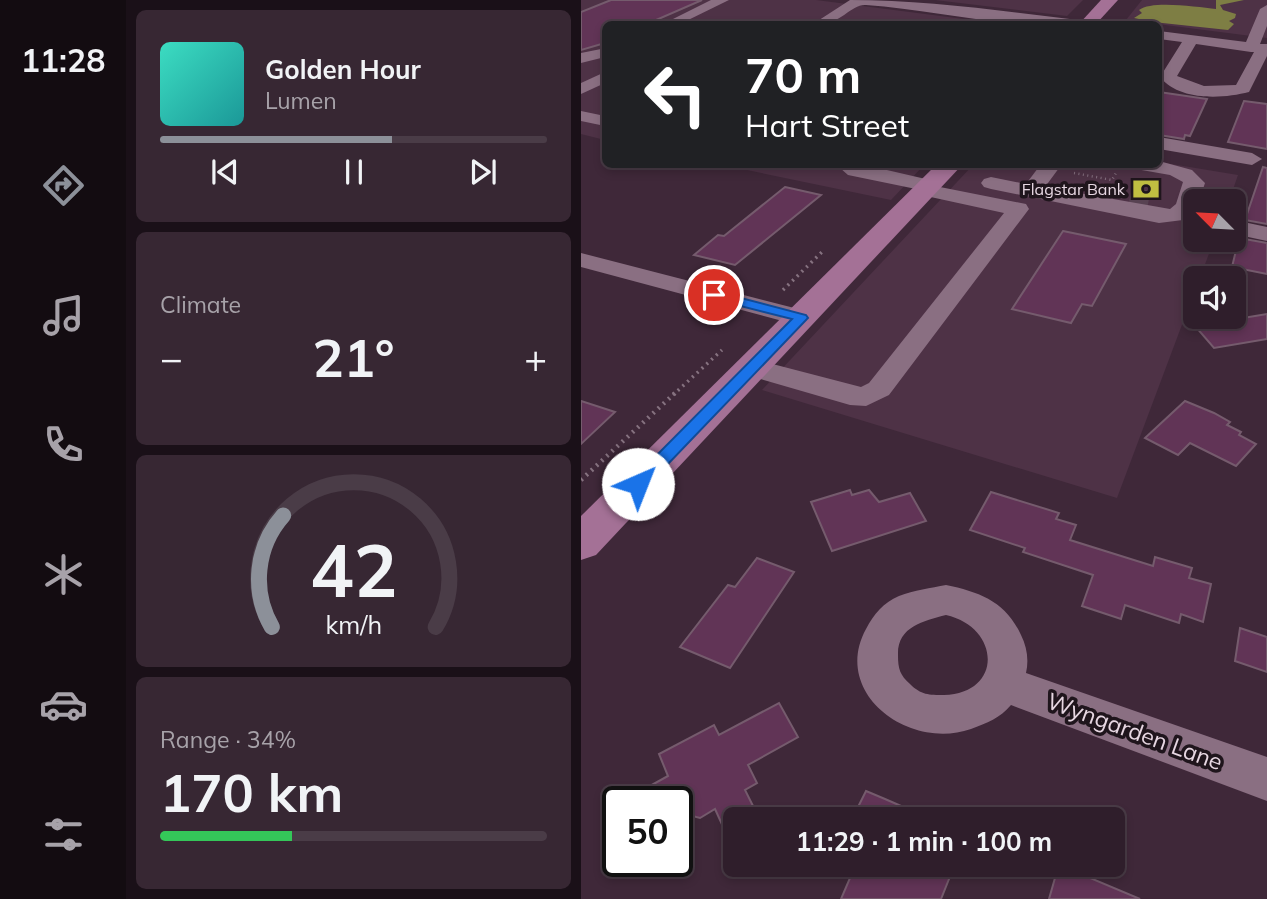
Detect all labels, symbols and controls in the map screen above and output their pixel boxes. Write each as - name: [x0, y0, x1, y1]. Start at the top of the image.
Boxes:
- text: 11:28: [21, 40, 105, 80]
- text: 70 m: [745, 44, 861, 105]
- icon: left: [630, 49, 721, 140]
- text: Golden Hour: [265, 53, 421, 86]
- text: Lumen: [265, 86, 337, 115]
- text: Hart Street: [745, 105, 909, 145]
- icon: previous: [206, 153, 244, 191]
- icon: pause: [335, 153, 373, 191]
- icon: next: [464, 153, 502, 191]
- icon: directions: [39, 161, 88, 210]
- bank icon: Flagstar Bank: [1131, 174, 1161, 204]
- place label: Flagstar Bank: [1022, 179, 1126, 199]
- north arrow: [1183, 189, 1246, 252]
- map controls: [1183, 189, 1246, 329]
- pin: [684, 265, 744, 325]
- button: sound: [1183, 266, 1246, 329]
- icon: arrive: [695, 276, 733, 314]
- text: Climate: [160, 290, 241, 319]
- icon: music: [39, 291, 88, 340]
- text: 21°: [312, 325, 395, 390]
- text: −: [160, 334, 183, 382]
- text: +: [524, 334, 547, 382]
- icon: phone: [39, 420, 88, 469]
- position arrow: [601, 447, 675, 521]
- text: 42: [310, 524, 397, 615]
- icon: climate: [39, 550, 88, 599]
- text: km/h: [325, 608, 382, 639]
- icon: car: [39, 680, 88, 729]
- street label: Wyngarden Lane: [1043, 686, 1227, 776]
- text: Range · 34%: [160, 725, 296, 754]
- text: 170 km: [160, 760, 343, 825]
- speed limit sign: 50: [602, 786, 693, 877]
- icon: filters: [39, 810, 88, 859]
- text: 11:29 · 1 min · 100 m: [796, 825, 1052, 858]

